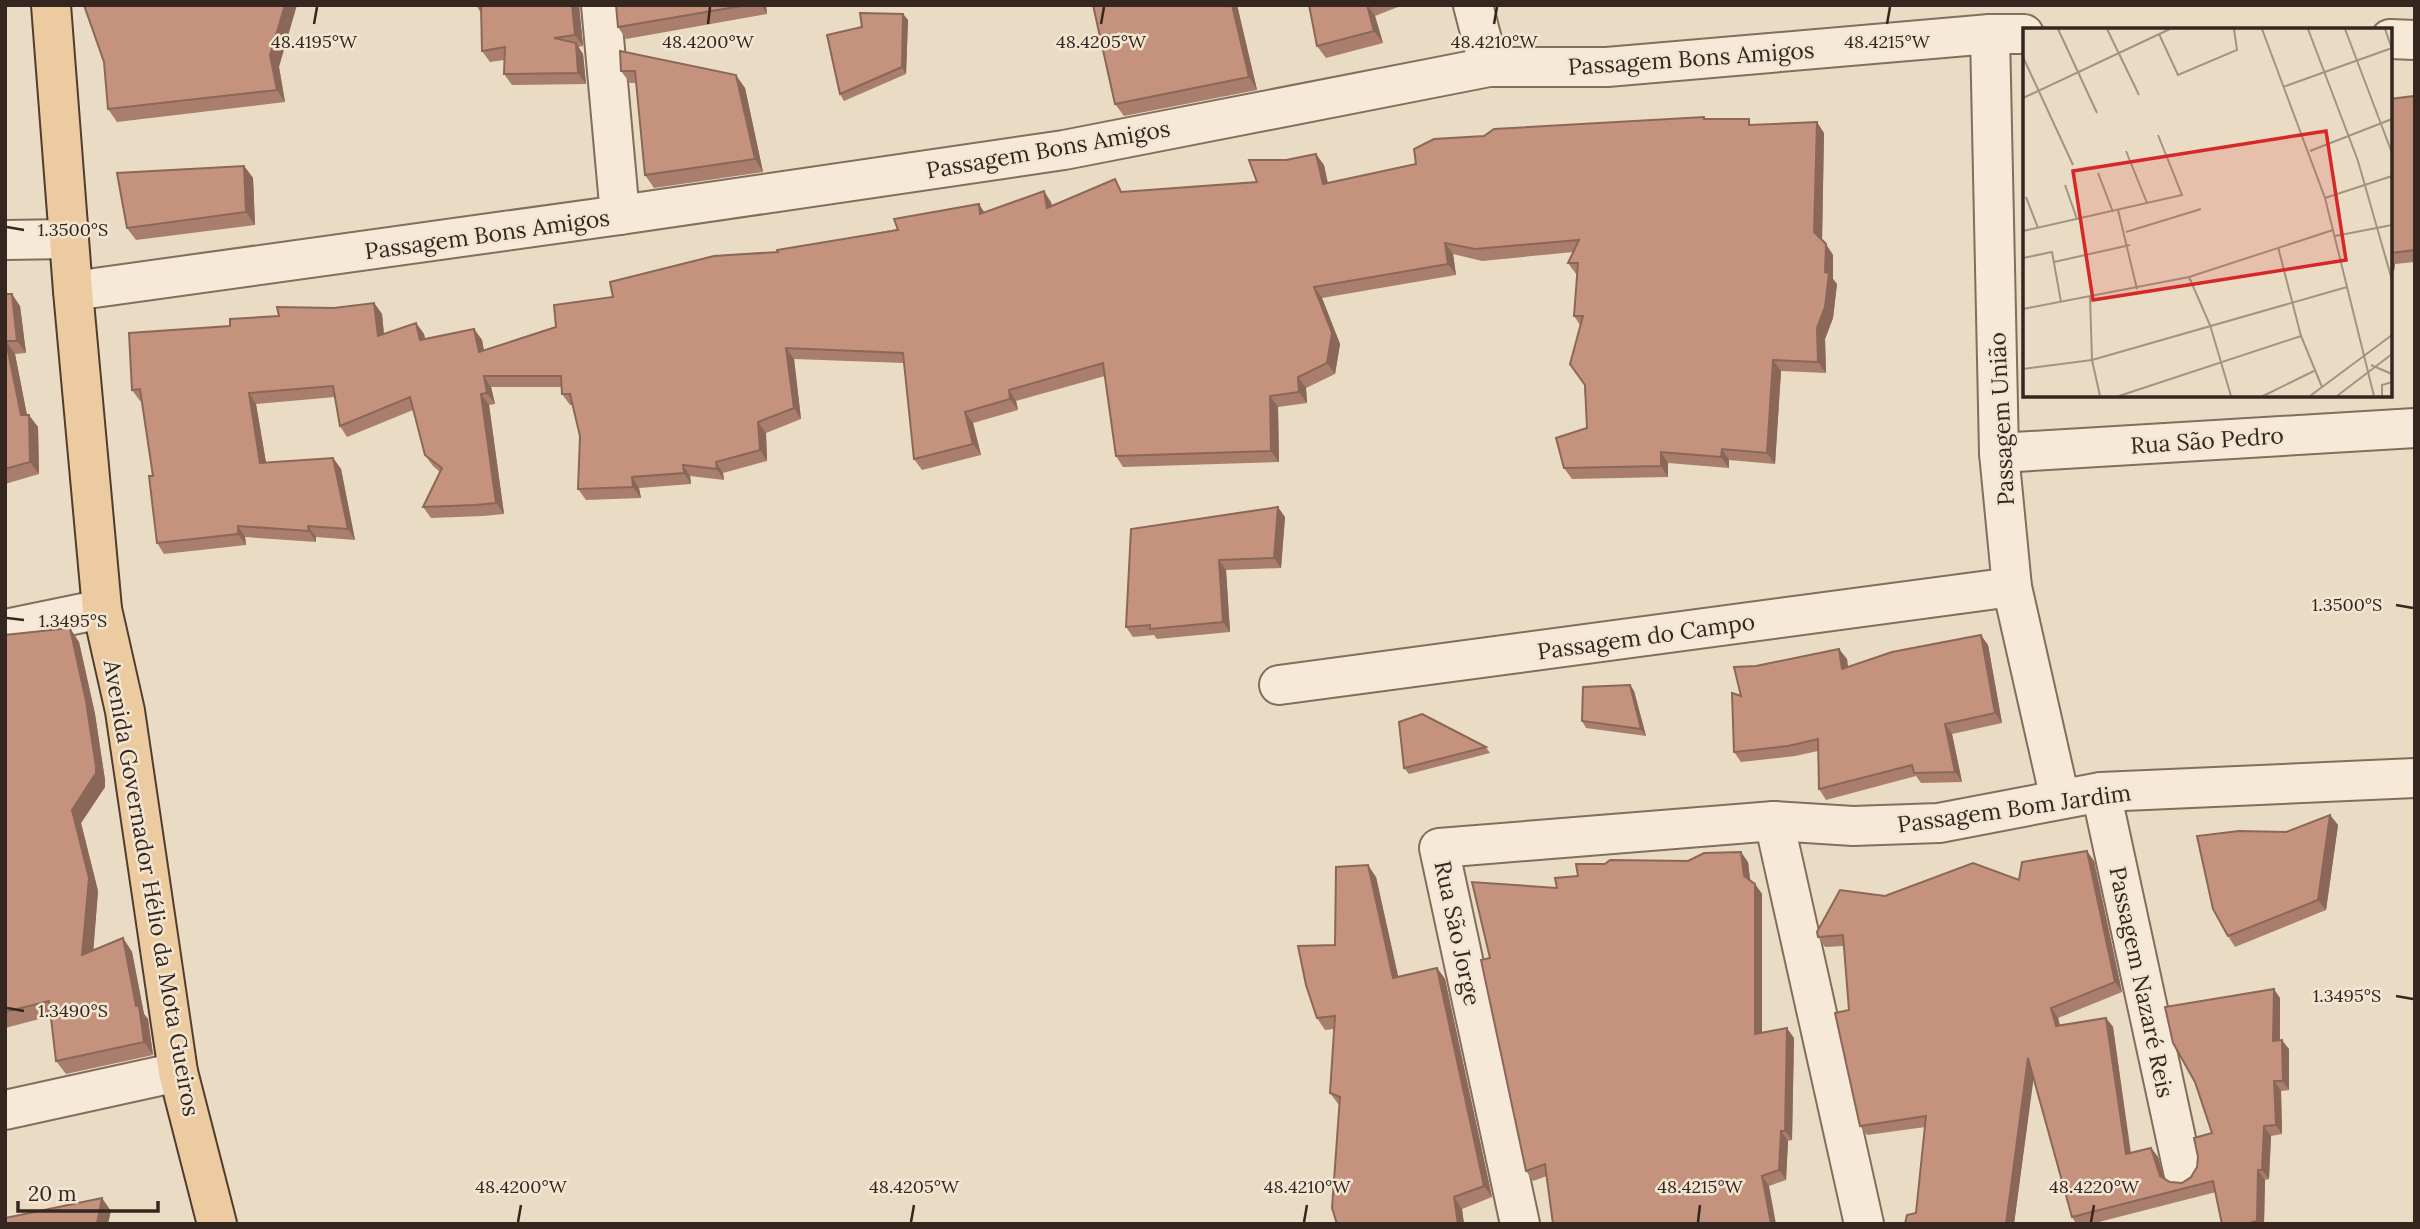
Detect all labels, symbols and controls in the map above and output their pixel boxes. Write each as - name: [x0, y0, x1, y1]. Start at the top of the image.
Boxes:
- inset map: [2023, 28, 2392, 397]
- text: 48.4195°W: [271, 30, 358, 53]
- text: 48.4200°W: [662, 30, 755, 53]
- text: 48.4205°W: [1056, 30, 1147, 53]
- text: 48.4210°W: [1451, 30, 1538, 53]
- text: 48.4215°W: [1844, 30, 1931, 53]
- street label: Passagem Bons Amigos: [1567, 35, 1815, 81]
- street label: Passagem Bons Amigos: [924, 113, 1172, 185]
- street label: Passagem Bons Amigos: [363, 202, 611, 266]
- text: 1.3500°S: [38, 218, 108, 241]
- street label: Passagem União: [1982, 332, 2020, 506]
- street label: Rua São Pedro: [2129, 420, 2285, 460]
- text: 1.3500°S: [2312, 593, 2382, 616]
- street label: Passagem do Campo: [1535, 606, 1757, 666]
- text: 1.3495°S: [39, 609, 107, 632]
- street label: Avenida Governador Hélio da Mota Gueiros: [97, 657, 206, 1118]
- street label: Passagem Bom Jardim: [1895, 777, 2133, 839]
- street label: Rua São Jorge: [1428, 858, 1488, 1008]
- street label: Passagem Nazaré Reis: [2103, 864, 2181, 1100]
- text: 1.3495°S: [2313, 984, 2381, 1007]
- text: 1.3490°S: [38, 999, 108, 1022]
- scale bar: [18, 1170, 158, 1214]
- text: 48.4200°W: [475, 1175, 568, 1198]
- text: 48.4205°W: [869, 1175, 960, 1198]
- text: 48.4210°W: [1264, 1175, 1351, 1198]
- text: 48.4215°W: [1657, 1175, 1744, 1198]
- text: 48.4220°W: [2049, 1175, 2140, 1198]
- text: 20 m: [28, 1180, 77, 1207]

